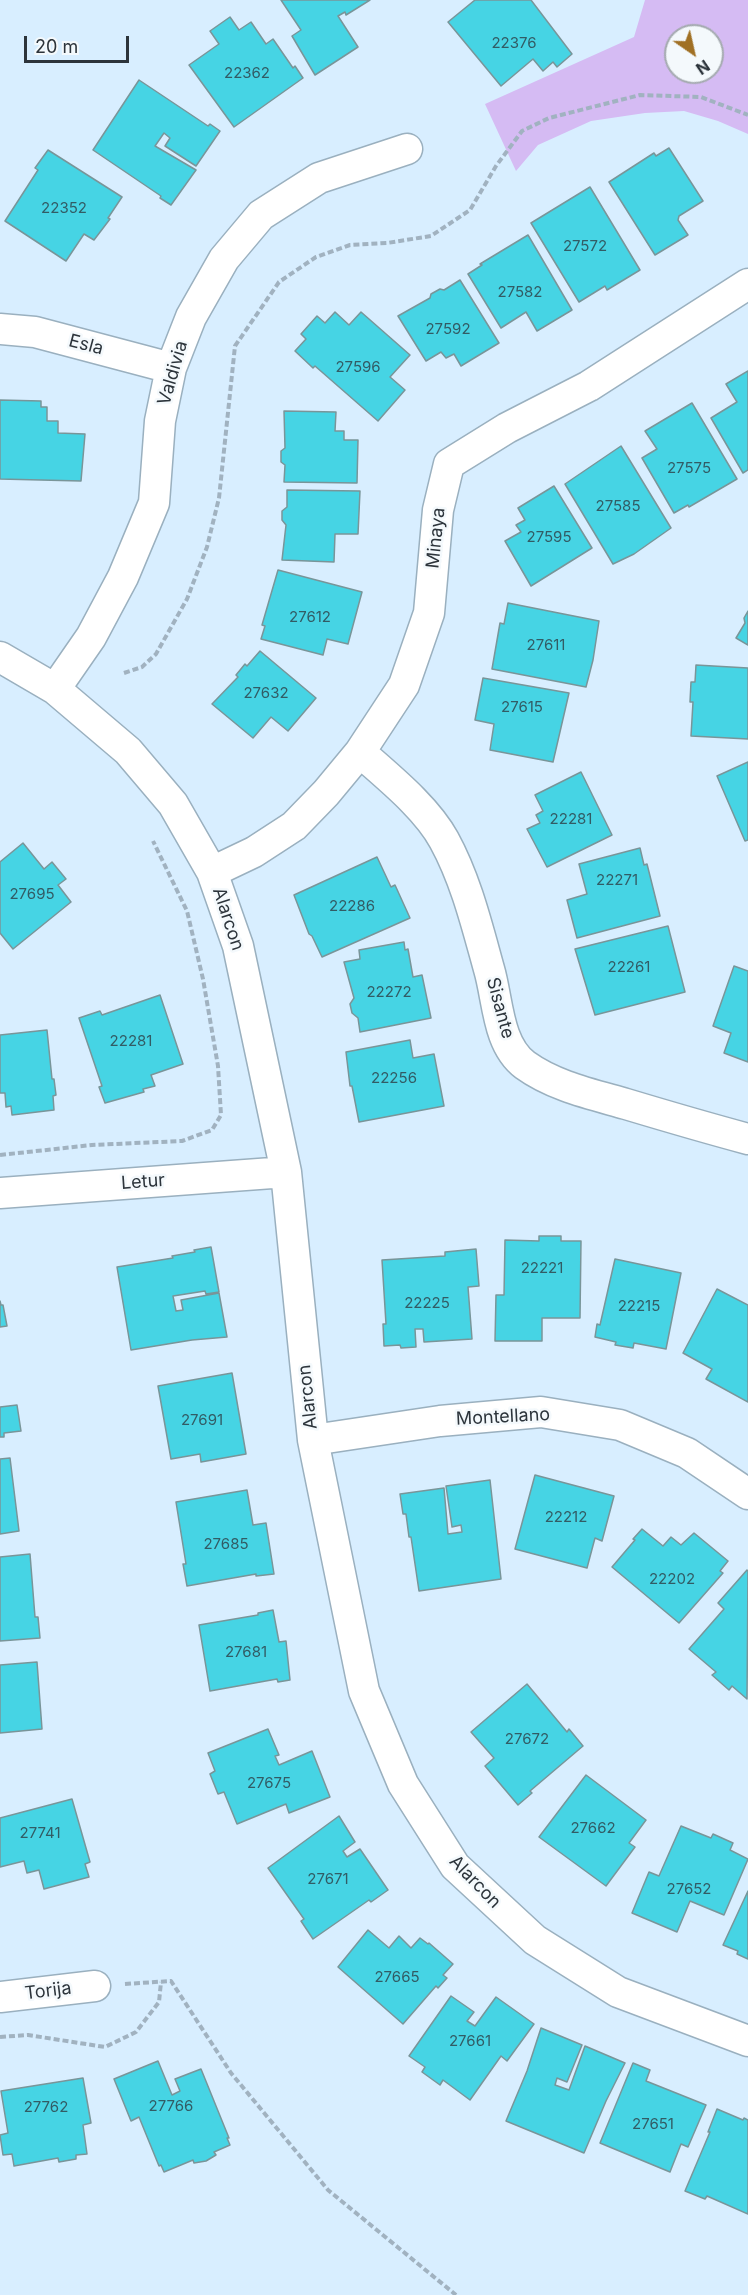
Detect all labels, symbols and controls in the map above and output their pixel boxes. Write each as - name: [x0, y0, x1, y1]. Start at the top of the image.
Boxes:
- scale bar: [27, 24, 132, 62]
- north arrow: [664, 24, 724, 84]
- house number: 22376: [491, 34, 537, 52]
- text: 20 m: [35, 36, 78, 57]
- text: N: [692, 56, 714, 79]
- house number: 22362: [224, 64, 270, 82]
- house number: 22352: [41, 199, 87, 217]
- house number: 27572: [563, 237, 607, 255]
- house number: 27582: [497, 283, 543, 301]
- house number: 27592: [425, 320, 471, 338]
- street label: Esla: [66, 330, 106, 360]
- street label: Valdivia: [154, 338, 192, 408]
- house number: 27596: [335, 358, 381, 376]
- house number: 27575: [667, 459, 711, 477]
- house number: 27585: [595, 497, 641, 515]
- street label: Minaya: [422, 506, 450, 570]
- house number: 27595: [526, 528, 572, 546]
- house number: 27612: [289, 608, 331, 626]
- house number: 27611: [527, 636, 565, 654]
- house number: 27632: [243, 684, 289, 702]
- house number: 27615: [501, 698, 543, 716]
- house number: 22281: [550, 810, 592, 828]
- house number: 22271: [596, 871, 638, 889]
- house number: 27695: [9, 885, 55, 903]
- street label: Alarcon: [208, 885, 248, 953]
- house number: 22286: [329, 897, 375, 915]
- house number: 22261: [608, 958, 650, 976]
- street label: Sisante: [481, 975, 519, 1041]
- house number: 22272: [366, 983, 412, 1001]
- house number: 22281: [110, 1032, 152, 1050]
- house number: 22256: [371, 1069, 417, 1087]
- street label: Letur: [120, 1170, 166, 1194]
- house number: 22221: [521, 1259, 563, 1277]
- house number: 22225: [404, 1294, 450, 1312]
- house number: 22215: [618, 1297, 660, 1315]
- street label: Alarcon: [294, 1364, 322, 1430]
- street label: Montellano: [455, 1404, 551, 1430]
- house number: 27691: [181, 1411, 223, 1429]
- house number: 22212: [545, 1508, 587, 1526]
- house number: 27685: [203, 1535, 249, 1553]
- house number: 22202: [649, 1570, 695, 1588]
- house number: 27681: [225, 1643, 267, 1661]
- house number: 27672: [505, 1730, 549, 1748]
- house number: 27675: [247, 1774, 291, 1792]
- house number: 27662: [570, 1819, 616, 1837]
- house number: 27741: [19, 1824, 61, 1842]
- street label: Alarcon: [445, 1851, 505, 1913]
- house number: 27671: [307, 1870, 349, 1888]
- house number: 27652: [667, 1880, 711, 1898]
- house number: 27665: [374, 1968, 420, 1986]
- street label: Torija: [23, 1977, 73, 2005]
- house number: 27661: [449, 2032, 491, 2050]
- house number: 27766: [149, 2097, 193, 2115]
- house number: 27762: [24, 2098, 68, 2116]
- house number: 27651: [632, 2115, 674, 2133]

